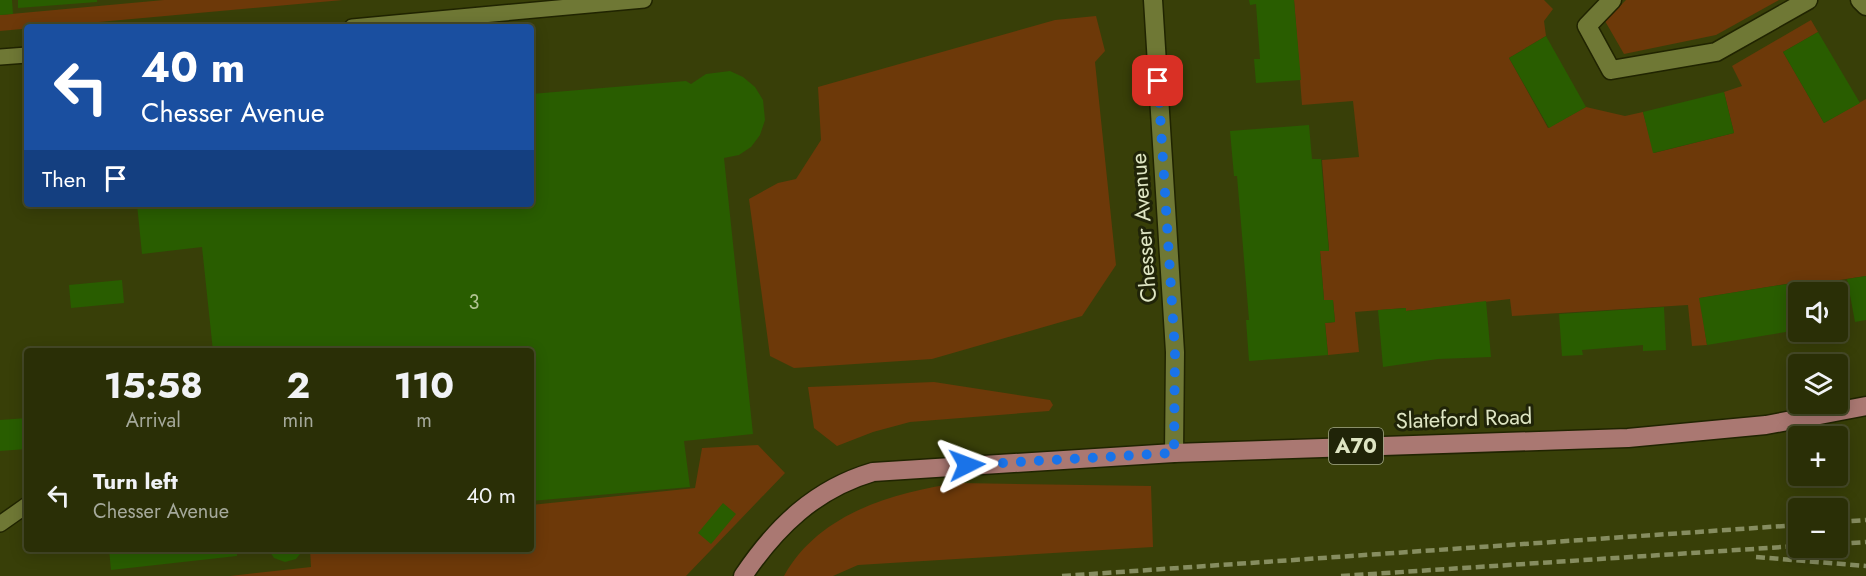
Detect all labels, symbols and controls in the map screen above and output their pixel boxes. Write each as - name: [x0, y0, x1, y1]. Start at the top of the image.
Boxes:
- text: 40 m: [141, 37, 245, 98]
- icon: left: [42, 48, 120, 126]
- pin: [1132, 55, 1183, 106]
- icon: arrive: [1141, 64, 1174, 97]
- text: Chesser Avenue: [141, 93, 325, 132]
- street label: Chesser Avenue: [1122, 152, 1164, 304]
- icon: arrive: [99, 162, 132, 195]
- text: Then: [42, 163, 87, 195]
- map controls: [1788, 282, 1848, 558]
- button: sound: [1788, 282, 1848, 342]
- house number: 3: [469, 288, 480, 317]
- button: layers: [1788, 354, 1848, 414]
- text: 15:58: [104, 359, 203, 411]
- text: 2: [286, 359, 310, 411]
- text: 110: [394, 359, 454, 411]
- street label: Slateford Road: [1395, 400, 1533, 436]
- text: Arrival: [126, 406, 181, 435]
- text: min: [283, 406, 314, 435]
- text: m: [416, 406, 432, 435]
- button: +: [1788, 426, 1848, 486]
- road number: A70: [1329, 428, 1383, 464]
- position arrow: [935, 433, 999, 497]
- text: Turn left: [93, 465, 178, 497]
- icon: left: [42, 479, 75, 512]
- text: 40 m: [466, 479, 516, 511]
- text: Chesser Avenue: [93, 497, 229, 526]
- button: −: [1788, 498, 1848, 558]

